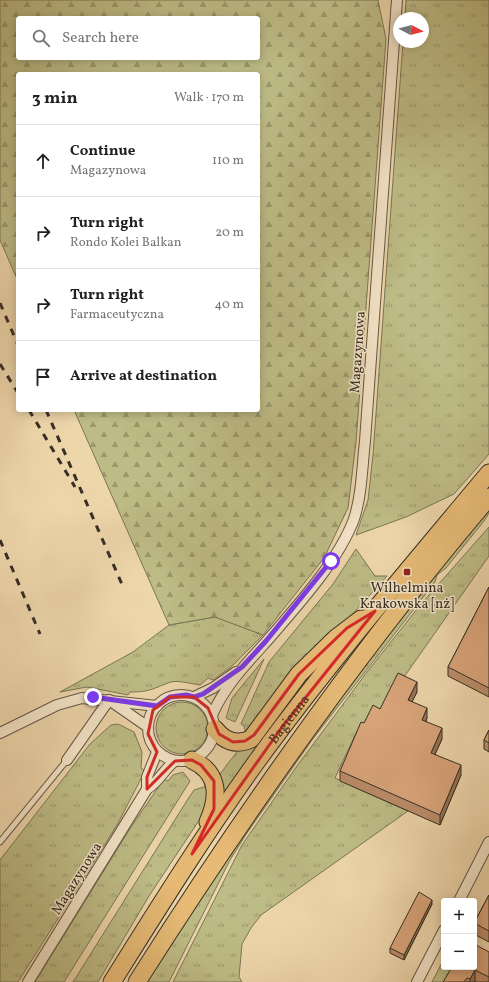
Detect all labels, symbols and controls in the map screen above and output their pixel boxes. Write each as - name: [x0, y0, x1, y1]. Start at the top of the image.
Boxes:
- north arrow: [393, 12, 429, 48]
- search box: [16, 16, 260, 60]
- icon: search: [30, 27, 52, 49]
- text: Search here: [62, 28, 139, 49]
- text: 3 min: [32, 87, 78, 110]
- text: Walk · 170 m: [174, 89, 244, 107]
- text: Continue: [70, 141, 135, 162]
- icon: ahead: [32, 150, 54, 172]
- text: 110 m: [212, 152, 244, 170]
- text: Magazynowa: [70, 162, 146, 180]
- text: Turn right: [70, 213, 144, 234]
- icon: right: [32, 222, 54, 244]
- text: 20 m: [215, 224, 244, 242]
- text: Rondo Kolei Balkan: [70, 234, 182, 252]
- text: Turn right: [70, 285, 144, 306]
- icon: right: [32, 294, 54, 316]
- text: 40 m: [215, 296, 244, 314]
- text: Farmaceutyczna: [70, 306, 164, 324]
- street label: Magazynowa: [346, 310, 371, 394]
- icon: arrive: [32, 366, 54, 388]
- text: Arrive at destination: [70, 366, 217, 387]
- route start: [322, 552, 340, 570]
- marker: Wilhelmina Krakowska [nż]: [402, 567, 412, 577]
- place label: Wilhelmina Krakowska [nż]: [360, 579, 454, 614]
- route end: [84, 688, 102, 706]
- street label: Bagienna: [265, 691, 315, 748]
- street label: Magazynowa: [47, 839, 107, 919]
- map controls: [441, 898, 477, 970]
- button: +: [441, 898, 477, 934]
- button: −: [441, 934, 477, 970]

